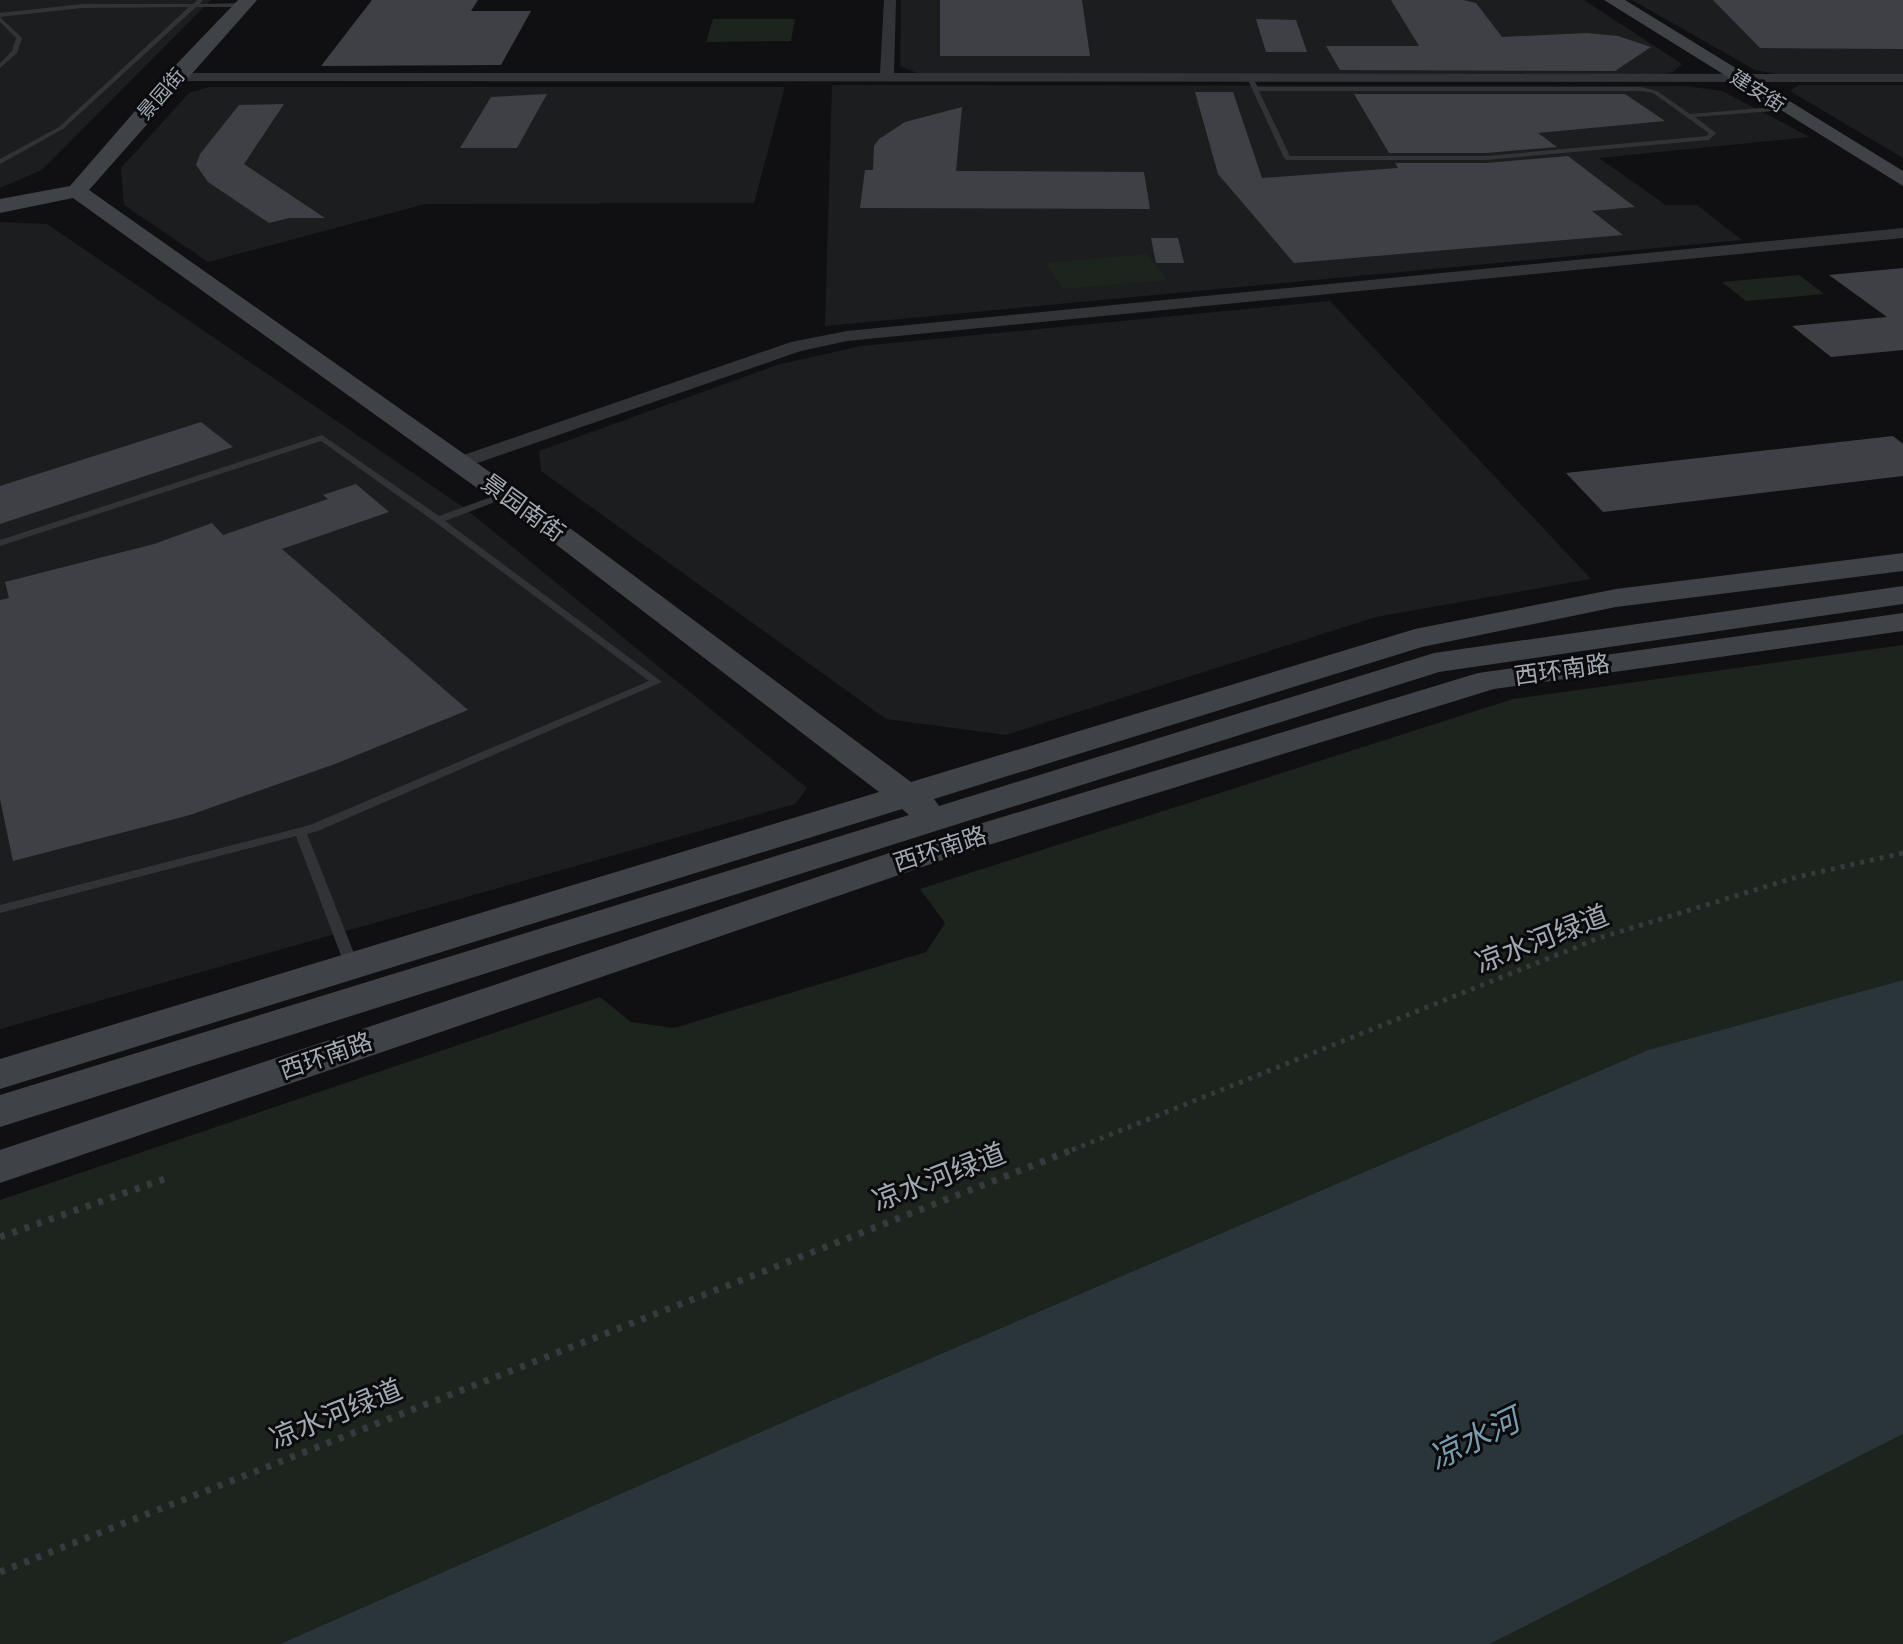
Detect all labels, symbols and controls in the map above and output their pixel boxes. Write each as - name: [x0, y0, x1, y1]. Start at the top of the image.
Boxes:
- street label: 景园街: [132, 63, 190, 125]
- street label: 建安街: [1726, 65, 1790, 117]
- street label: 景园南街: [476, 468, 570, 548]
- street label: 西环南路: [1513, 649, 1611, 691]
- street label: 西环南路: [890, 821, 990, 877]
- street label: 凉水河绿道: [1471, 899, 1613, 979]
- street label: 西环南路: [276, 1027, 376, 1085]
- street label: 凉水河绿道: [868, 1137, 1010, 1217]
- street label: 凉水河绿道: [265, 1372, 407, 1456]
- water label: 凉水河: [1423, 1398, 1531, 1477]

